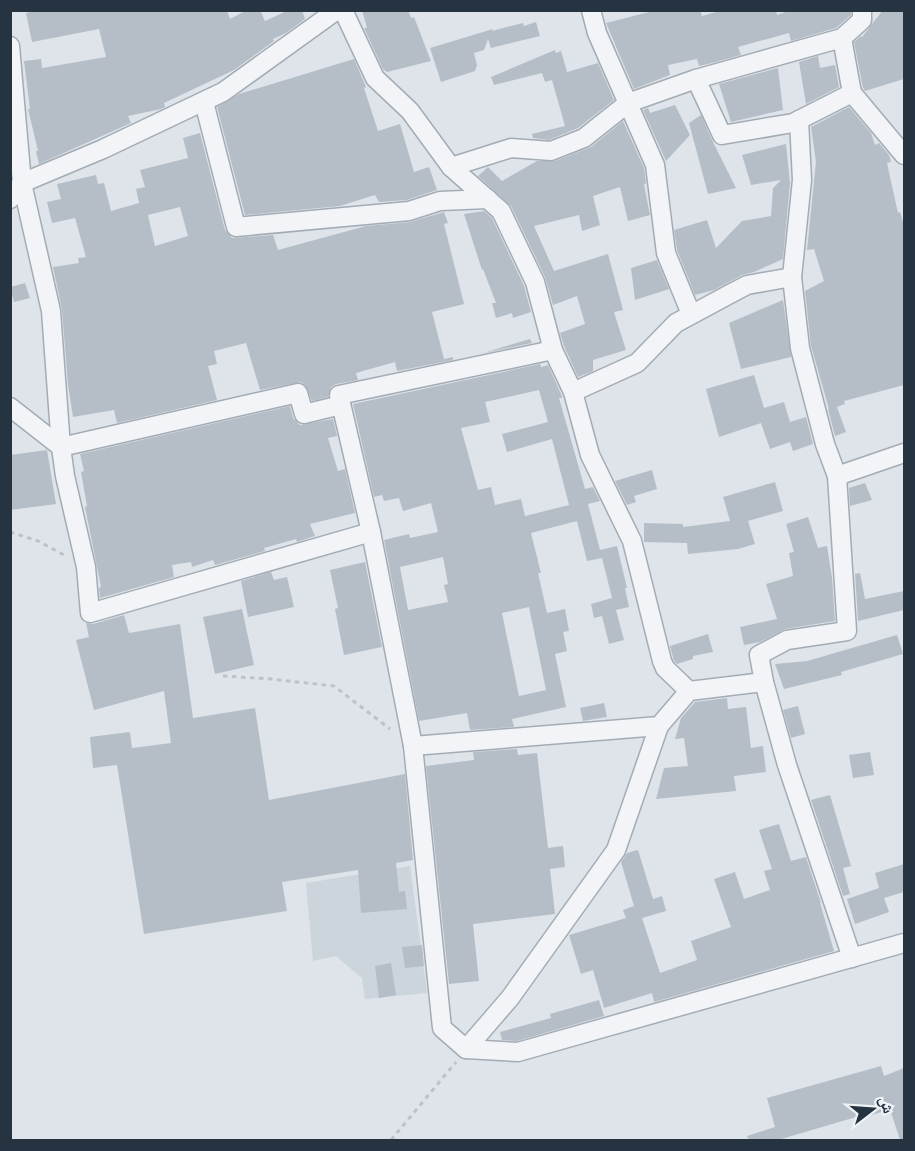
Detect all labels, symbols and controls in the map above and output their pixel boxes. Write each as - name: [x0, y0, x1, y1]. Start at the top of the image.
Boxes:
- north arrow: [843, 1079, 903, 1139]
- text: ش: [875, 1094, 899, 1116]

